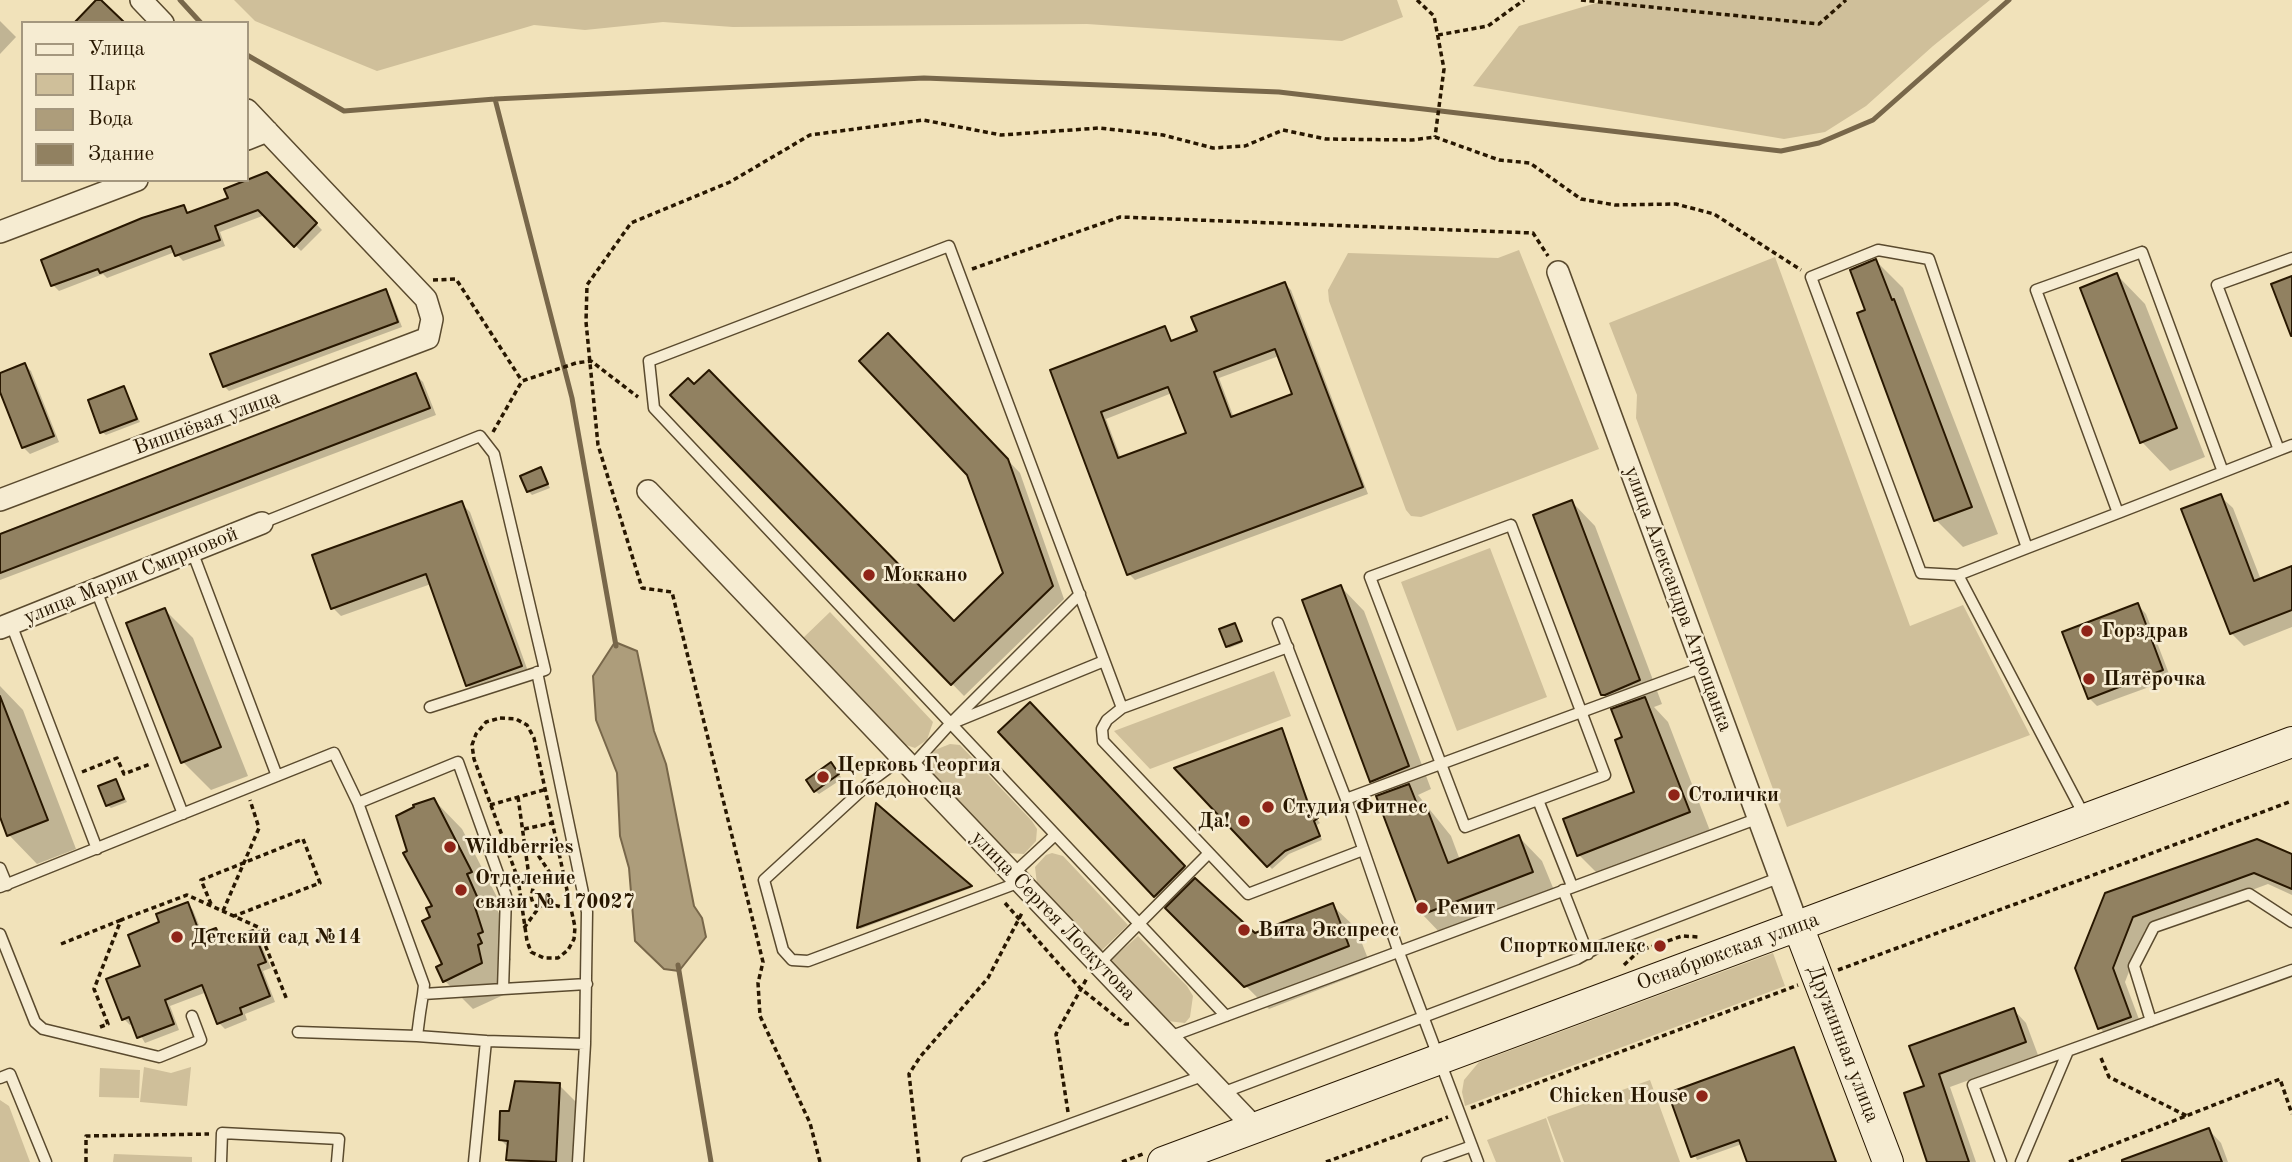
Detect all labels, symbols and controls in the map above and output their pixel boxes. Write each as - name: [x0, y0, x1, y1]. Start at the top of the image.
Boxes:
- legend: [21, 21, 248, 182]
- text: Улица: [88, 39, 145, 60]
- text: Парк: [88, 74, 136, 95]
- text: Вода: [88, 109, 133, 130]
- text: Здание: [88, 144, 154, 165]
- street label: Вишнёвая улица: [130, 385, 284, 461]
- street label: улица Александра Атрощанка: [1618, 463, 1738, 735]
- street label: улица Марии Смирновой: [20, 521, 242, 631]
- place label: Моккано: [883, 562, 968, 588]
- marker: Моккано: [861, 567, 877, 583]
- place label: Горздрав: [2101, 618, 2188, 644]
- marker: Горздрав: [2079, 623, 2095, 639]
- place label: Пятёрочка: [2103, 666, 2206, 692]
- marker: Пятёрочка: [2081, 671, 2097, 687]
- place label: Церковь Георгия Победоносца: [837, 752, 1001, 802]
- marker: Церковь Георгия Победоносца: [815, 769, 831, 785]
- place label: Столички: [1688, 782, 1779, 808]
- marker: Столички: [1666, 787, 1682, 803]
- place label: Студия Фитнес: [1282, 794, 1428, 820]
- marker: Студия Фитнес: [1260, 799, 1276, 815]
- place label: Да!: [1198, 808, 1230, 834]
- marker: Да!: [1236, 813, 1252, 829]
- street label: улица Сергея Лоскутова: [965, 826, 1141, 1006]
- place label: Wildberries: [464, 834, 574, 860]
- marker: Wildberries: [442, 839, 458, 855]
- place label: Отделение связи № 170027: [475, 865, 635, 915]
- marker: Отделение связи № 170027: [453, 882, 469, 898]
- place label: Ремит: [1436, 895, 1495, 921]
- marker: Ремит: [1414, 900, 1430, 916]
- street label: Оснабрюкская улица: [1633, 907, 1823, 997]
- place label: Вита Экспресс: [1258, 917, 1399, 943]
- marker: Вита Экспресс: [1236, 922, 1252, 938]
- place label: Детский сад №14: [191, 924, 361, 950]
- marker: Детский сад №14: [169, 929, 185, 945]
- place label: Спорткомплекс: [1499, 933, 1646, 959]
- marker: Спорткомплекс: [1652, 938, 1668, 954]
- street label: Дружинная улица: [1801, 962, 1885, 1126]
- place label: Chicken House: [1549, 1083, 1688, 1109]
- marker: Chicken House: [1694, 1088, 1710, 1104]

